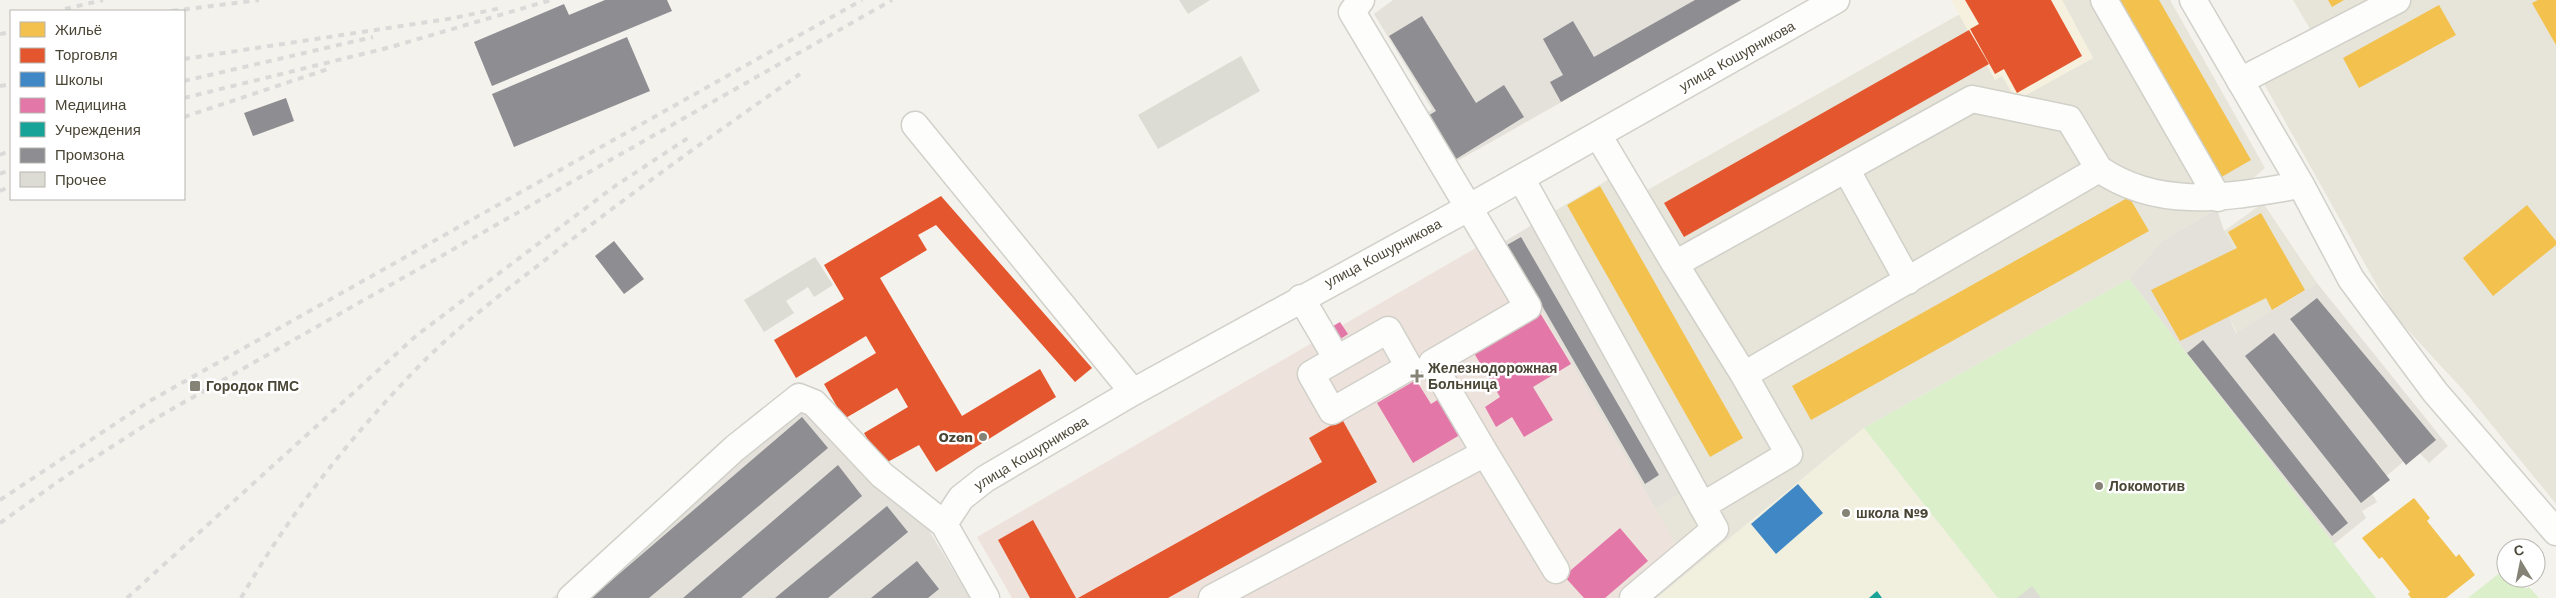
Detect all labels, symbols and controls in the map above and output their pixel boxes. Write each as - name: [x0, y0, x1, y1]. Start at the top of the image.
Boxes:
- legend: [10, 10, 185, 200]
- street label: улица Кошурникова: [1676, 17, 1798, 94]
- text: Жильё: [55, 21, 102, 39]
- text: Торговля: [55, 46, 118, 64]
- text: Школы: [55, 71, 103, 89]
- text: Медицина: [55, 96, 127, 114]
- text: Учреждения: [55, 121, 141, 139]
- text: Промзона: [55, 146, 125, 164]
- text: Прочее: [55, 171, 107, 189]
- street label: улица Кошурникова: [1322, 215, 1444, 291]
- place label: Железнодорожная Больница: [1427, 360, 1557, 392]
- marker: Железнодорожная Больница: [1410, 369, 1424, 383]
- place label: Городок ПМС: [206, 378, 299, 394]
- marker: Городок ПМС: [188, 379, 202, 393]
- street label: улица Кошурникова: [971, 413, 1091, 493]
- place label: Ozon: [938, 429, 973, 445]
- marker: Ozon: [977, 431, 989, 443]
- place label: Локомотив: [2109, 478, 2185, 494]
- marker: Локомотив: [2093, 480, 2105, 492]
- place label: школа №9: [1856, 505, 1928, 521]
- marker: школа №9: [1840, 507, 1852, 519]
- north arrow: [2496, 538, 2546, 588]
- text: С: [2512, 541, 2525, 559]

